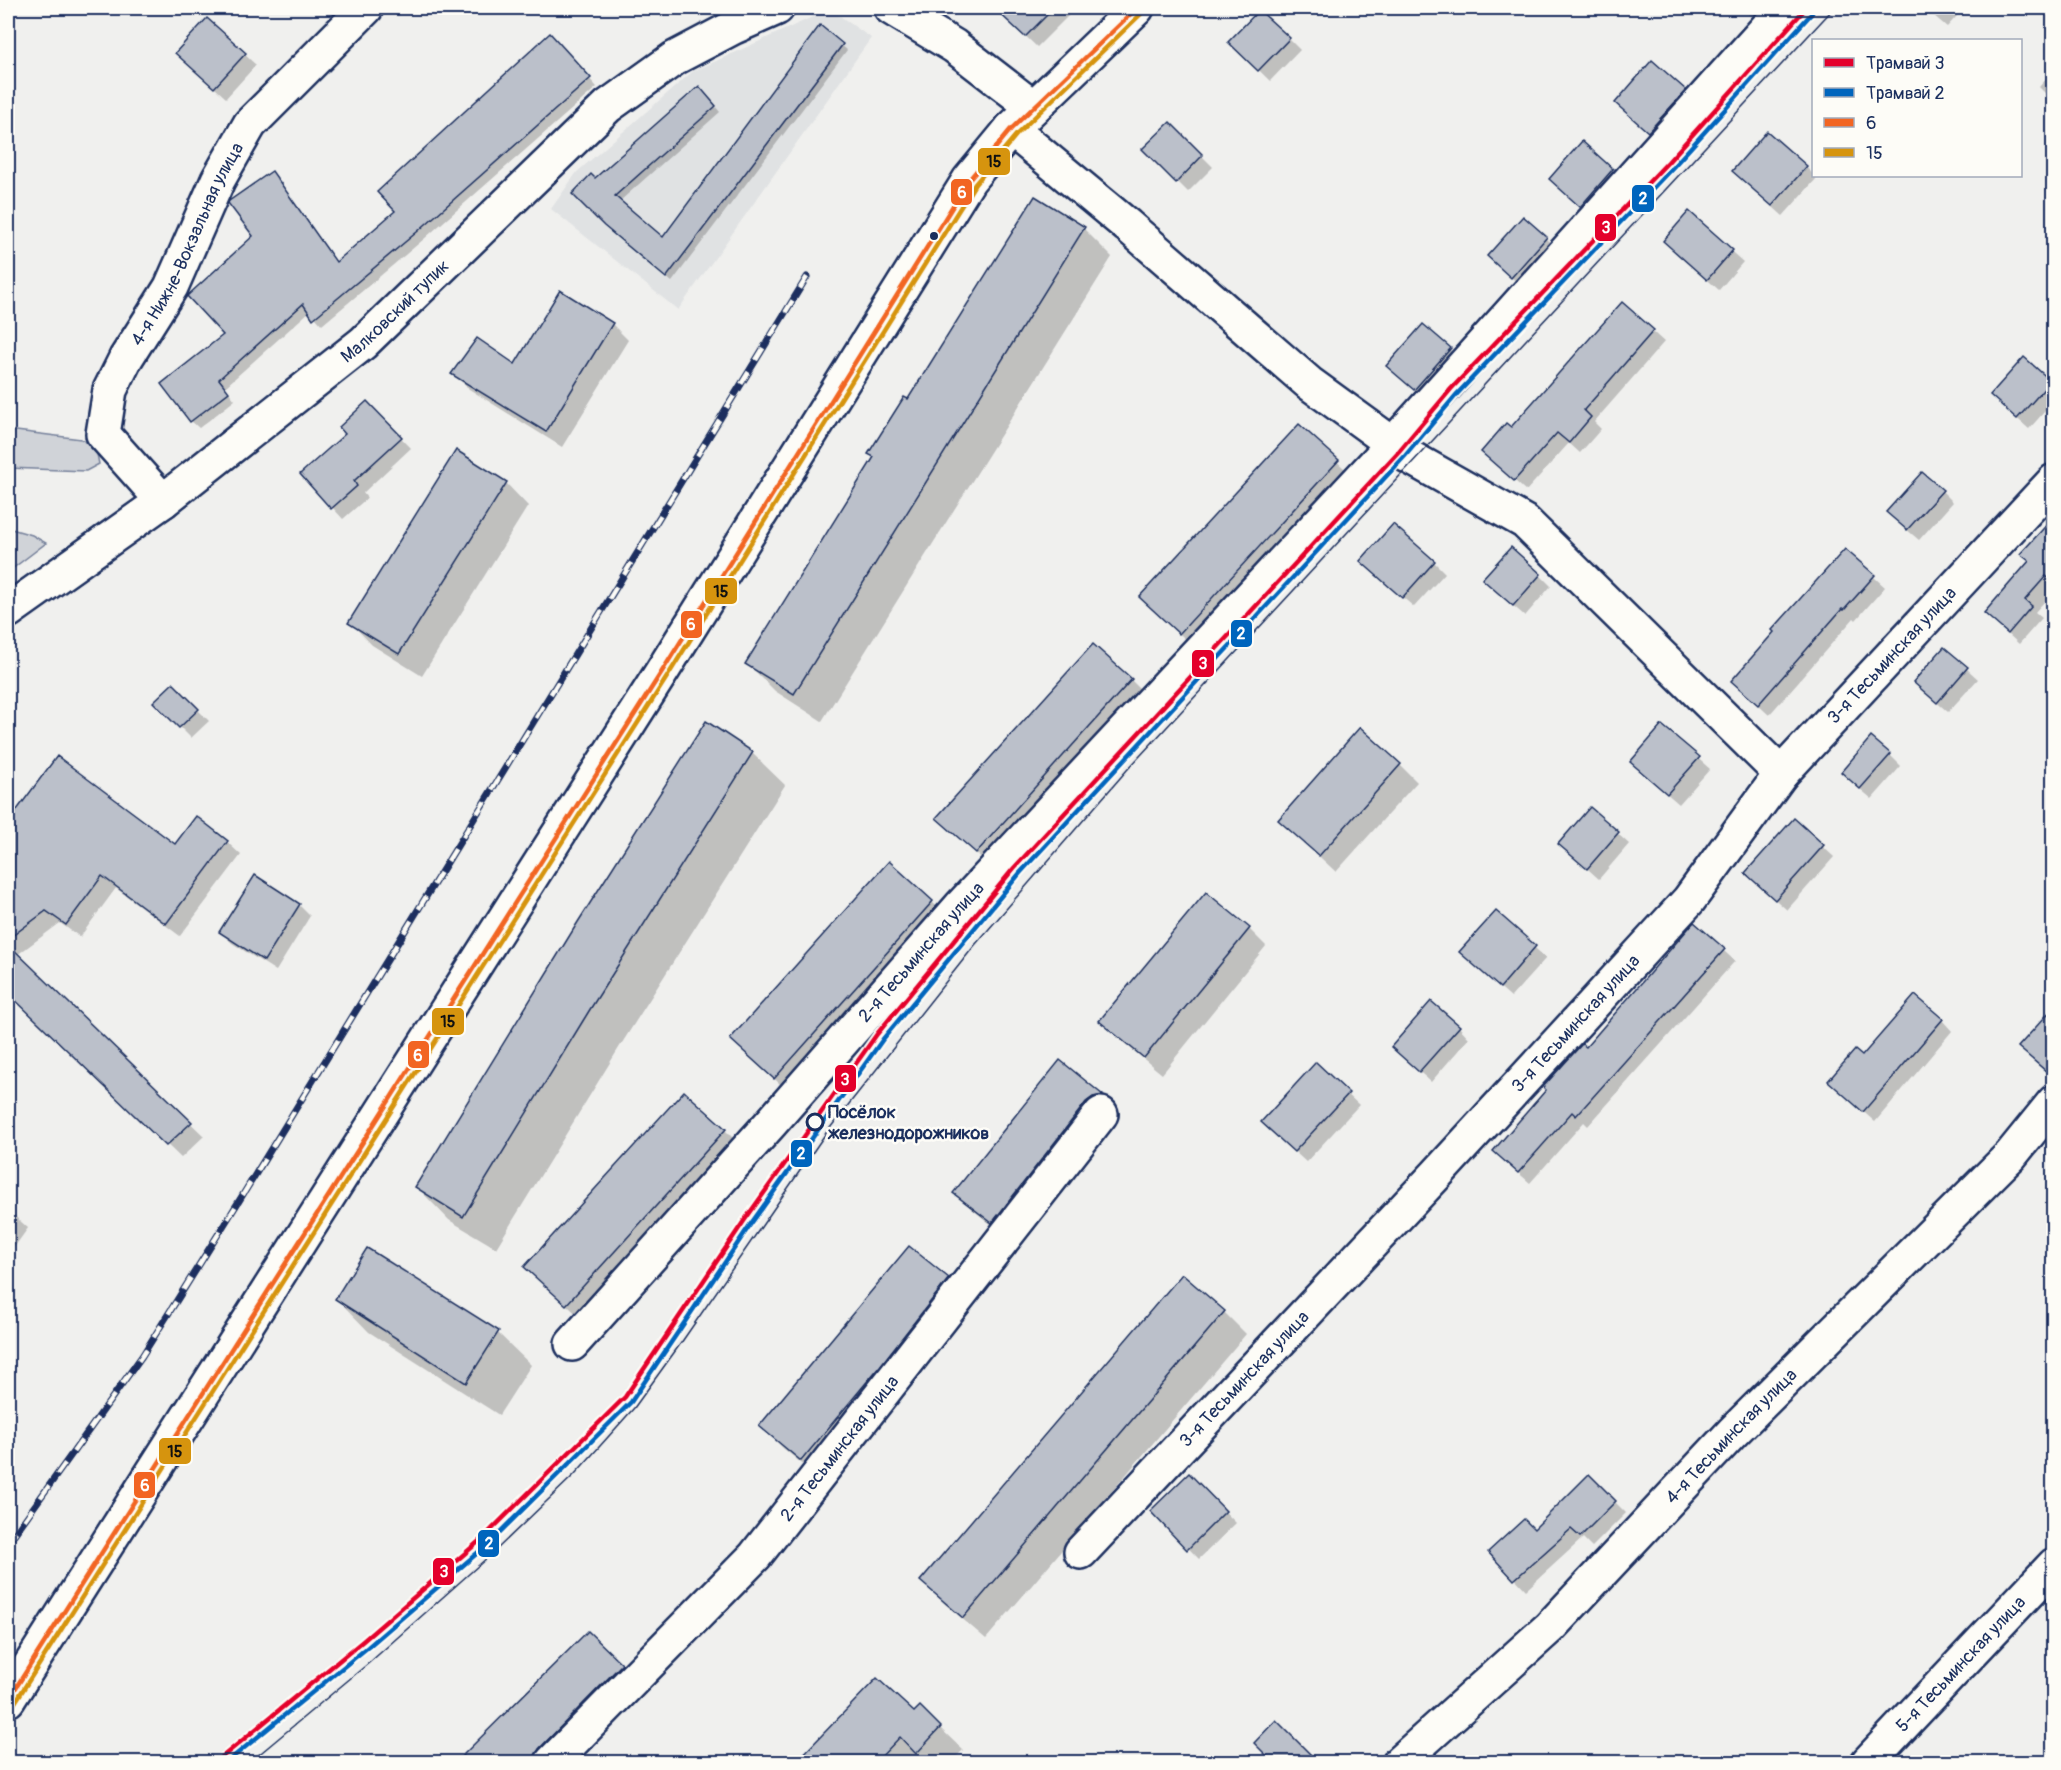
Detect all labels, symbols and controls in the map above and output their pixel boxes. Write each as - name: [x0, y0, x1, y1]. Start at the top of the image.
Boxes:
- legend: [1812, 39, 2022, 177]
- text: Трамвай 3: [1866, 52, 1945, 75]
- text: Трамвай 2: [1866, 82, 1945, 105]
- text: 6: [1866, 112, 1876, 135]
- street label: 4-я Нижне-Вокзальная улица: [126, 138, 249, 350]
- text: 15: [1866, 142, 1883, 165]
- line badge: 15: [977, 147, 1011, 176]
- text: 15: [987, 152, 1002, 172]
- line badge: 6: [950, 178, 973, 206]
- text: 6: [957, 183, 967, 203]
- line badge: 2: [1631, 184, 1655, 213]
- text: 2: [1639, 189, 1648, 209]
- line badge: 3: [1594, 213, 1617, 242]
- text: 3: [1602, 218, 1611, 238]
- unlabelled marker: [928, 230, 940, 242]
- street label: Малковский тупик: [336, 255, 454, 368]
- line badge: 15: [704, 577, 738, 605]
- text: 15: [714, 582, 729, 602]
- street label: 3-я Тесьминская улица: [1823, 582, 1962, 729]
- line badge: 6: [680, 610, 703, 639]
- text: 6: [686, 615, 696, 635]
- line badge: 2: [1230, 619, 1253, 648]
- text: 2: [1237, 624, 1246, 644]
- line badge: 3: [1191, 649, 1215, 678]
- text: 3: [1199, 654, 1208, 674]
- street label: 2-я Тесьминская улица: [854, 877, 989, 1027]
- street label: 3-я Тесьминская улица: [1507, 950, 1645, 1097]
- line badge: 15: [431, 1007, 465, 1036]
- text: 15: [441, 1012, 456, 1032]
- line badge: 6: [407, 1040, 430, 1069]
- text: 6: [413, 1046, 423, 1066]
- line badge: 3: [834, 1064, 857, 1093]
- text: 3: [841, 1070, 850, 1090]
- place label: Посёлок железнодорожников: [827, 1101, 989, 1145]
- marker: Посёлок железнодорожников: [806, 1113, 824, 1131]
- line badge: 2: [790, 1139, 813, 1168]
- text: 2: [797, 1144, 806, 1164]
- street label: 3-я Тесьминская улица: [1175, 1306, 1314, 1452]
- street label: 4-я Тесьминская улица: [1661, 1364, 1802, 1509]
- street label: 2-я Тесьминская улица: [775, 1371, 904, 1526]
- line badge: 15: [158, 1437, 192, 1465]
- text: 15: [168, 1442, 183, 1462]
- line badge: 6: [133, 1471, 156, 1499]
- text: 6: [140, 1476, 150, 1496]
- line badge: 2: [477, 1529, 500, 1558]
- text: 2: [485, 1534, 494, 1554]
- line badge: 3: [432, 1557, 455, 1586]
- text: 3: [440, 1562, 449, 1582]
- street label: 5-я Тесьминская улица: [1891, 1591, 2031, 1737]

